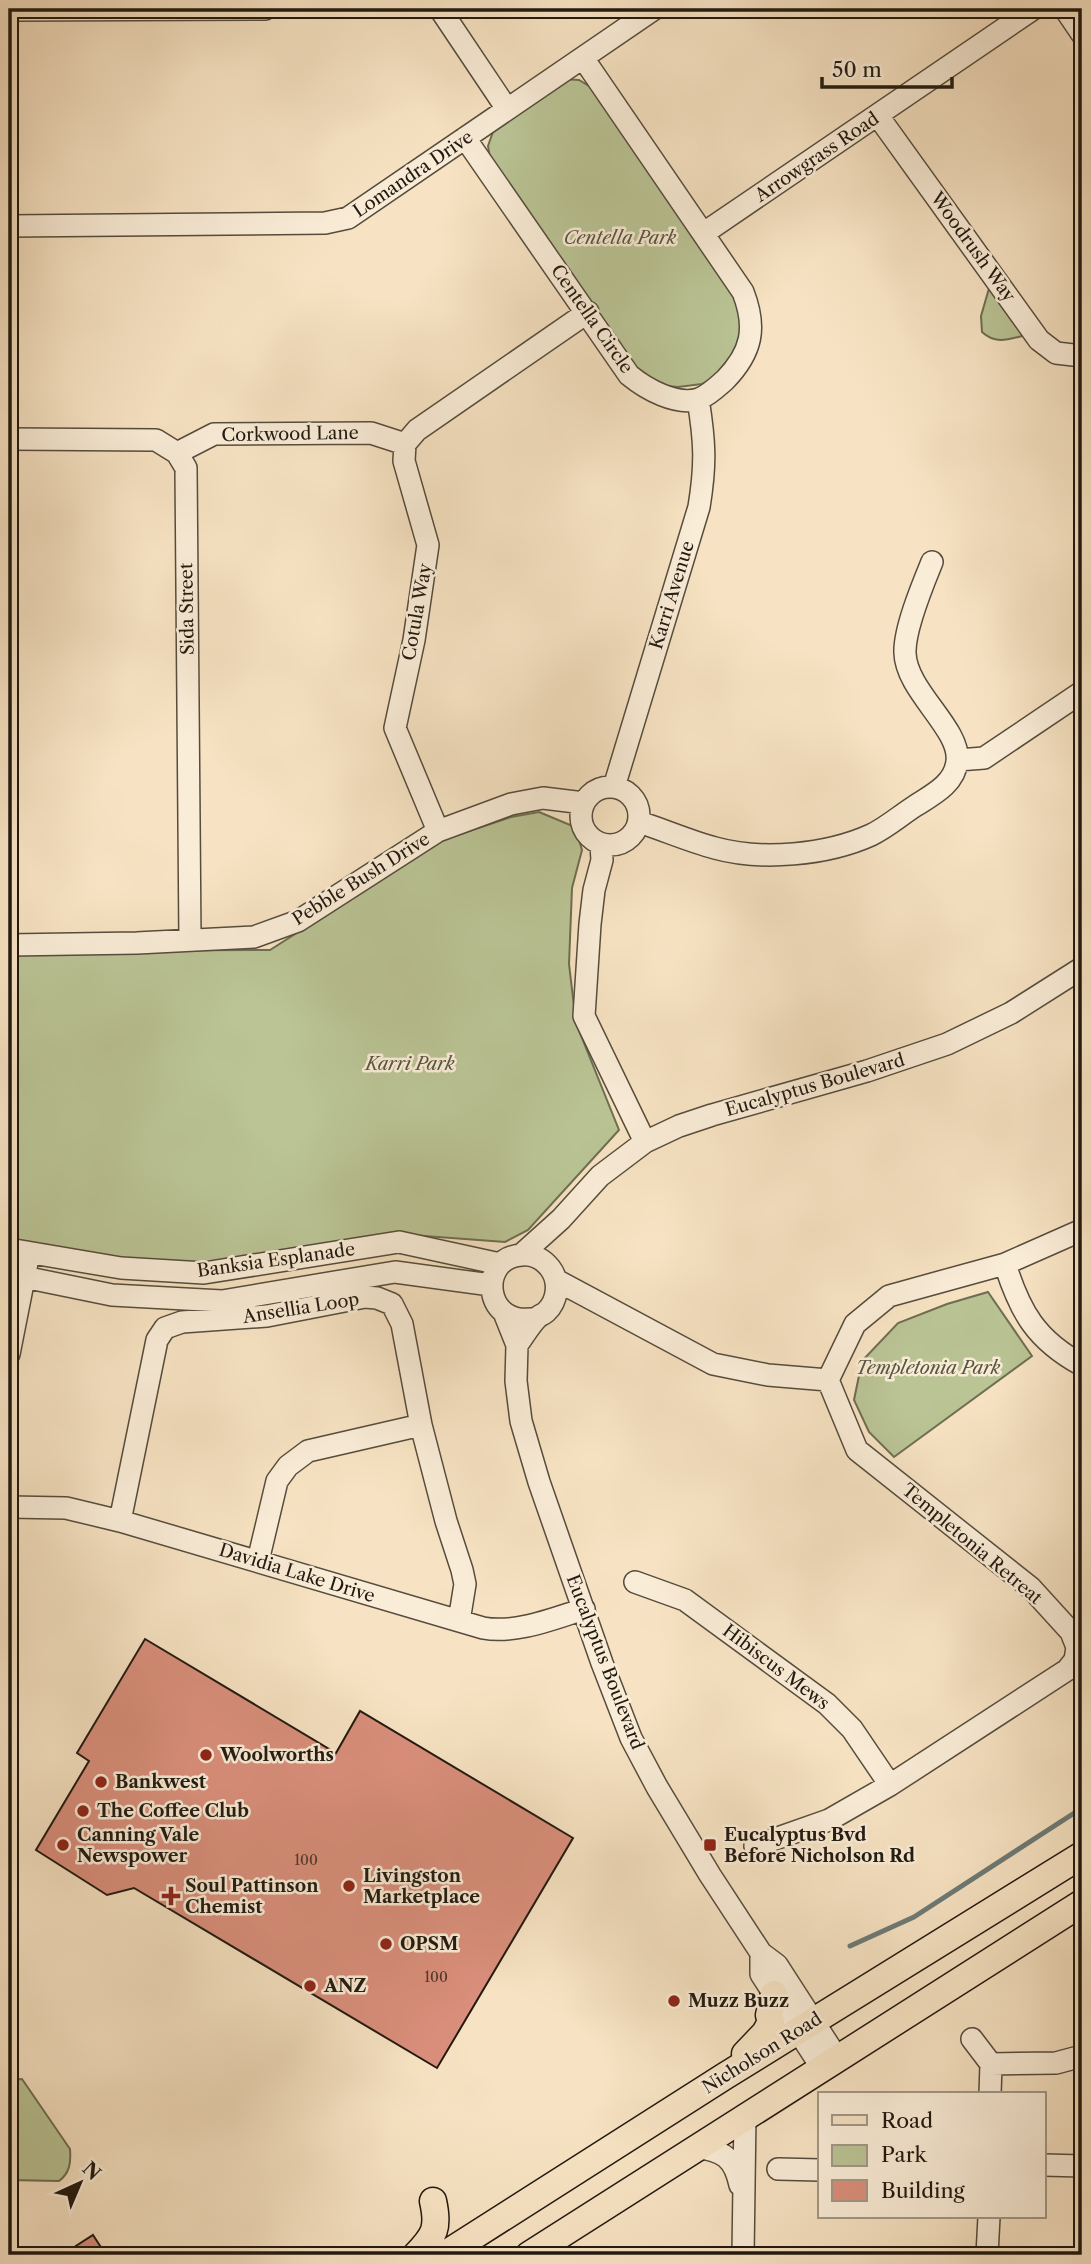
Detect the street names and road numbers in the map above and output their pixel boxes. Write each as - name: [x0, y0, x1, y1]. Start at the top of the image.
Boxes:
- street label: Arrowgrass Road: [750, 107, 883, 207]
- street label: Lomandra Drive: [349, 126, 477, 222]
- street label: Woodrush Way: [925, 187, 1021, 307]
- street label: Centella Circle: [546, 260, 638, 378]
- street label: Corkwood Lane: [221, 422, 359, 446]
- street label: Karri Avenue: [645, 538, 699, 652]
- street label: Cotula Way: [398, 561, 437, 662]
- street label: Sida Street: [175, 562, 199, 655]
- street label: Pebble Bush Drive: [288, 828, 434, 930]
- street label: Eucalyptus Boulevard: [723, 1049, 907, 1121]
- street label: Banksia Esplanade: [196, 1238, 356, 1282]
- street label: Ansellia Loop: [240, 1288, 361, 1328]
- street label: Templetonia Retreat: [897, 1479, 1047, 1609]
- street label: Davidia Lake Drive: [216, 1539, 378, 1607]
- street label: Eucalyptus Boulevard: [561, 1571, 649, 1753]
- street label: Hibiscus Mews: [718, 1620, 834, 1714]
- street label: Nicholson Road: [698, 2007, 826, 2099]

